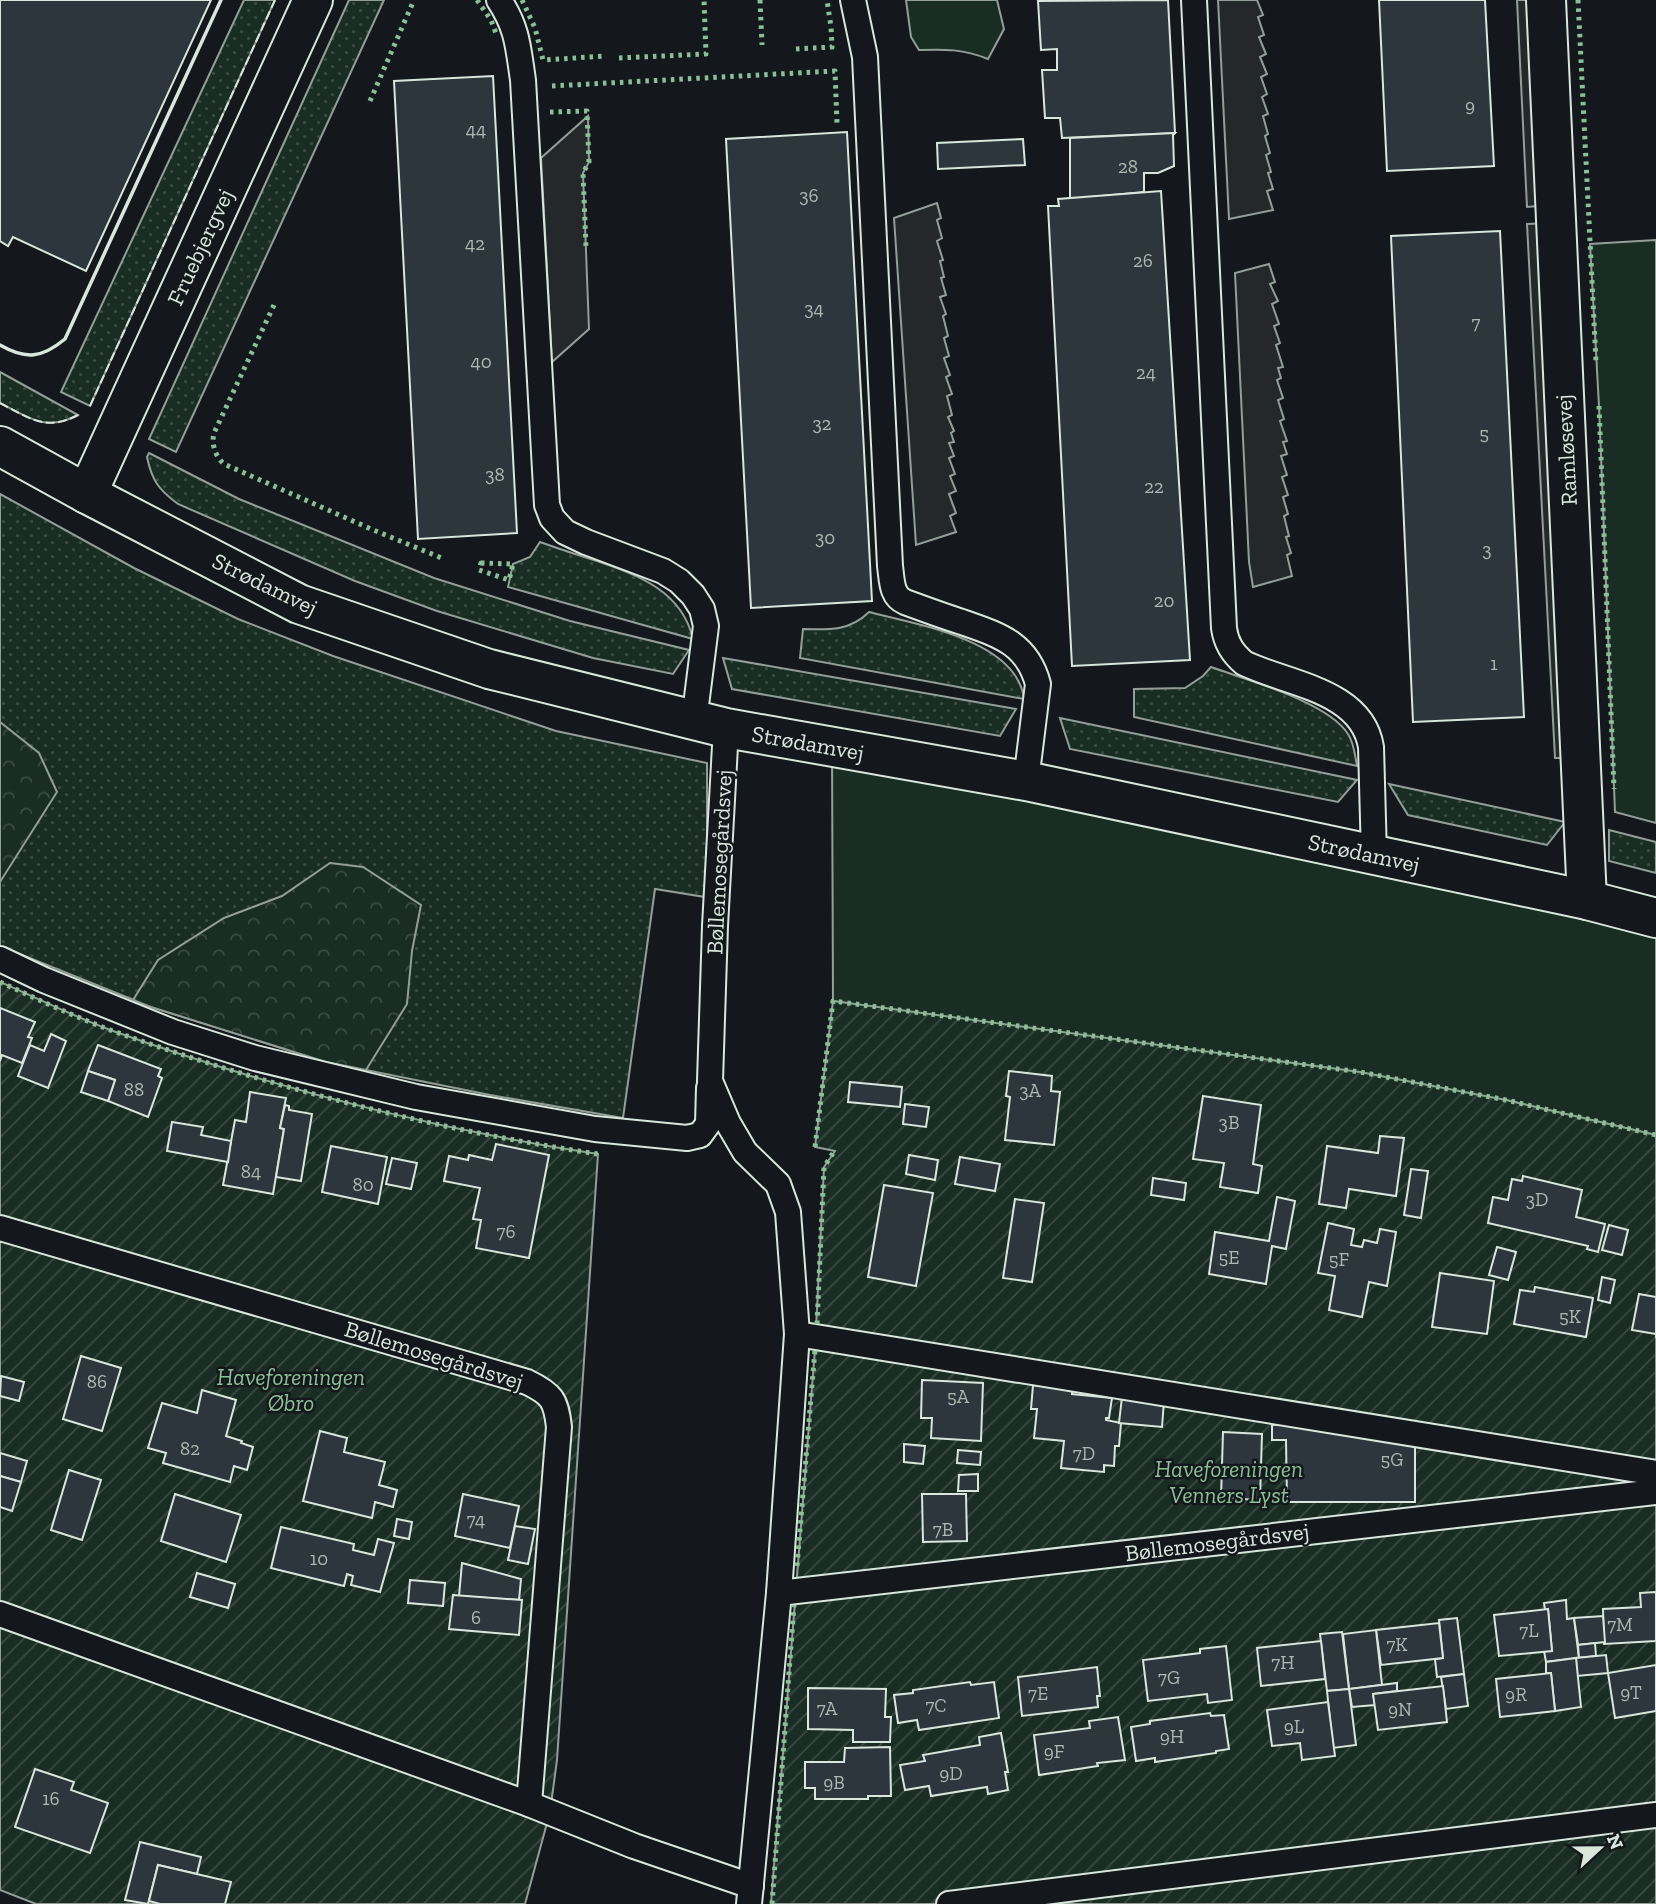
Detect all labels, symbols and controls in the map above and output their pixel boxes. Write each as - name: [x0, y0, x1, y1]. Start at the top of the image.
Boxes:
- house number: 9: [1465, 94, 1475, 117]
- house number: 44: [466, 118, 486, 141]
- house number: 28: [1118, 155, 1138, 178]
- street label: Fruebjergvej: [161, 184, 239, 310]
- house number: 36: [799, 184, 819, 207]
- house number: 42: [465, 232, 485, 255]
- house number: 26: [1133, 249, 1153, 272]
- house number: 34: [804, 297, 824, 320]
- house number: 7: [1472, 311, 1481, 334]
- house number: 40: [470, 350, 492, 373]
- house number: 24: [1136, 361, 1156, 384]
- street label: Ramløsevej: [1549, 394, 1583, 506]
- house number: 32: [812, 412, 832, 435]
- house number: 5: [1479, 422, 1489, 445]
- house number: 38: [485, 463, 505, 486]
- house number: 22: [1144, 475, 1164, 498]
- house number: 30: [815, 526, 835, 549]
- house number: 3: [1482, 538, 1492, 561]
- street label: Strødamvej: [208, 547, 322, 621]
- house number: 20: [1154, 589, 1174, 612]
- house number: 1: [1490, 652, 1498, 675]
- street label: Strødamvej: [750, 719, 866, 767]
- street label: Bøllemosegårdsvej: [700, 769, 738, 955]
- street label: Strødamvej: [1306, 828, 1422, 878]
- house number: 88: [124, 1078, 144, 1101]
- house number: 3A: [1019, 1079, 1041, 1102]
- house number: 3B: [1219, 1111, 1239, 1134]
- house number: 84: [241, 1160, 261, 1183]
- house number: 80: [352, 1173, 374, 1196]
- house number: 3D: [1526, 1188, 1548, 1211]
- house number: 76: [496, 1220, 516, 1243]
- house number: 5E: [1219, 1246, 1239, 1269]
- house number: 5F: [1329, 1248, 1350, 1271]
- house number: 5K: [1559, 1305, 1582, 1328]
- street label: Bøllemosegårdsvej: [341, 1315, 527, 1395]
- park label: Haveforeningen Øbro: [217, 1363, 365, 1417]
- house number: 86: [87, 1370, 107, 1393]
- house number: 5A: [947, 1385, 970, 1408]
- house number: 82: [180, 1437, 200, 1460]
- house number: 7D: [1073, 1442, 1095, 1465]
- house number: 5G: [1381, 1448, 1403, 1471]
- park label: Haveforeningen Venners Lyst: [1155, 1455, 1303, 1509]
- house number: 74: [467, 1508, 485, 1531]
- street label: Bøllemosegårdsvej: [1123, 1517, 1311, 1567]
- house number: 7B: [933, 1518, 953, 1541]
- house number: 10: [310, 1547, 328, 1570]
- house number: 6: [471, 1606, 481, 1629]
- house number: 7M: [1607, 1613, 1633, 1636]
- house number: 7L: [1519, 1619, 1539, 1642]
- house number: 7K: [1386, 1633, 1408, 1656]
- house number: 7H: [1271, 1651, 1295, 1674]
- house number: 7G: [1158, 1666, 1180, 1689]
- house number: 9T: [1620, 1681, 1642, 1704]
- house number: 7E: [1028, 1682, 1048, 1705]
- house number: 9R: [1505, 1683, 1527, 1706]
- house number: 7C: [925, 1694, 947, 1717]
- house number: 7A: [817, 1697, 838, 1720]
- house number: 9N: [1388, 1698, 1412, 1721]
- house number: 9L: [1284, 1715, 1305, 1738]
- house number: 9H: [1160, 1725, 1184, 1748]
- house number: 9F: [1044, 1740, 1065, 1763]
- house number: 9D: [939, 1762, 963, 1785]
- house number: 9B: [823, 1771, 845, 1794]
- house number: 16: [42, 1787, 60, 1810]
- north arrow: [1565, 1813, 1635, 1883]
- text: N: [1602, 1831, 1629, 1853]

